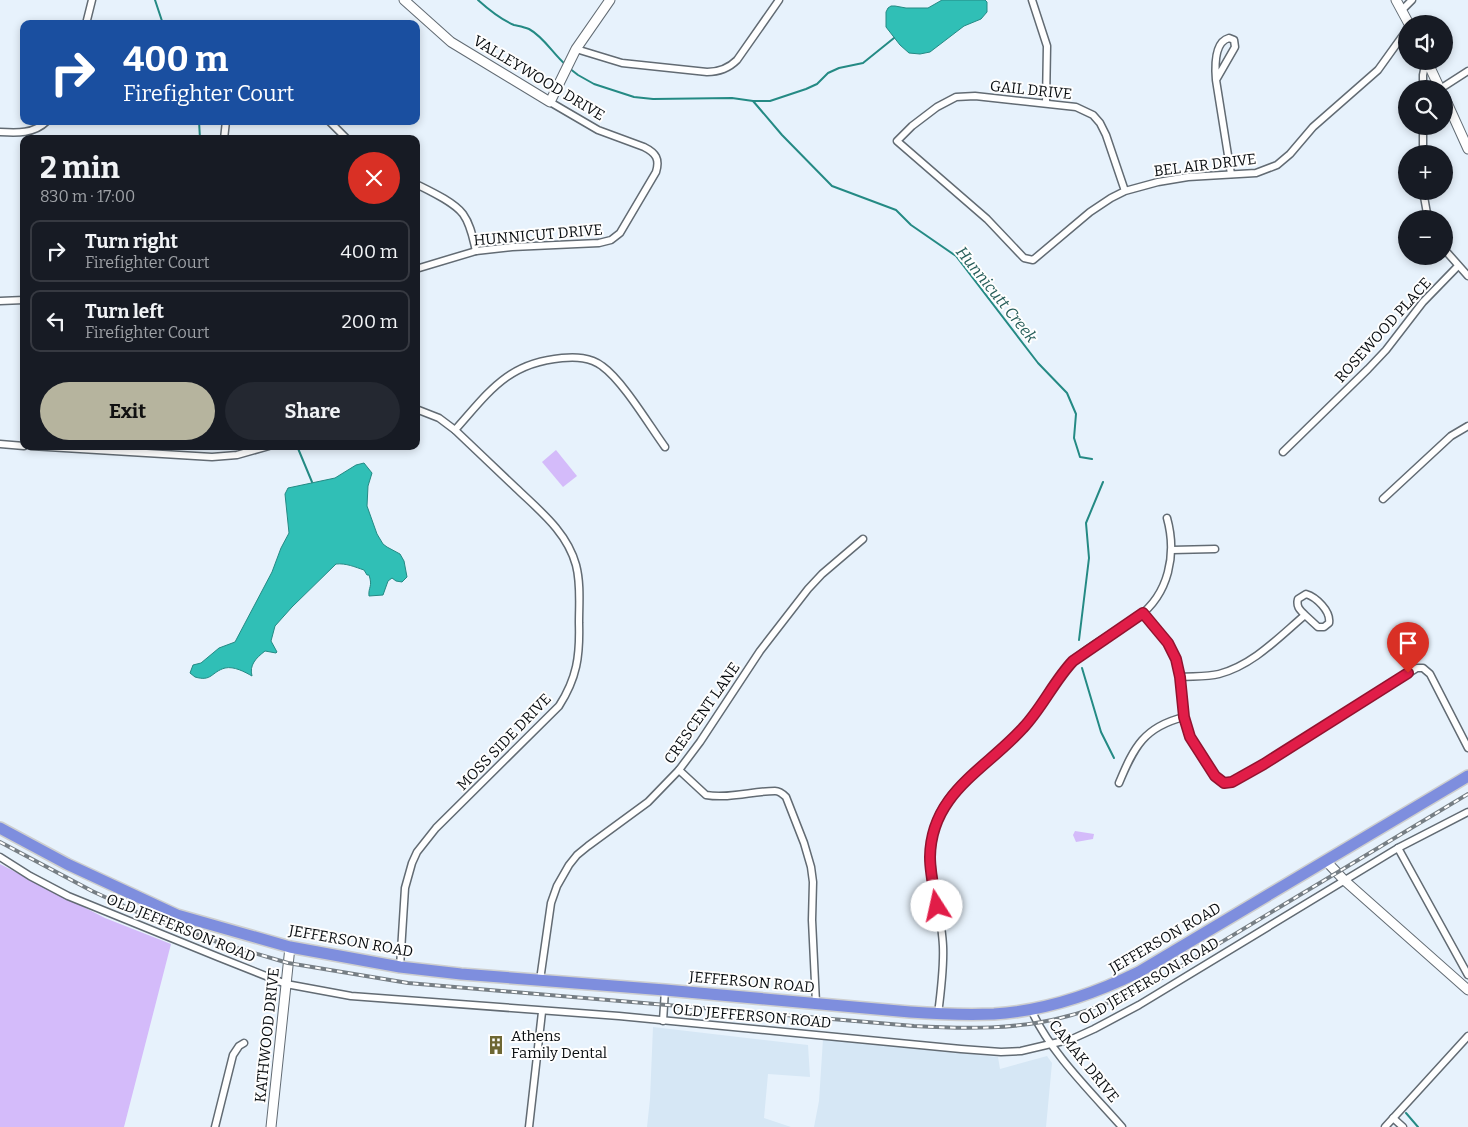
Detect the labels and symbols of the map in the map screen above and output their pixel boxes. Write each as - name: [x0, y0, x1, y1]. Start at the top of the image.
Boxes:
- street label: VALLEYWOOD DRIVE: [470, 32, 608, 124]
- street label: GAIL DRIVE: [989, 77, 1073, 103]
- street label: BEL AIR DRIVE: [1153, 150, 1257, 180]
- street label: HUNNICUT DRIVE: [473, 220, 603, 250]
- water label: Hunnicutt Creek: [952, 242, 1041, 346]
- street label: ROSEWOOD PLACE: [1331, 274, 1435, 386]
- pin: [1387, 622, 1429, 673]
- street label: CRESCENT LANE: [660, 659, 744, 767]
- street label: MOSS SIDE DRIVE: [453, 690, 555, 794]
- position arrow: [910, 879, 962, 931]
- street label: OLD JEFFERSON ROAD: [104, 890, 258, 966]
- street label: JEFFERSON ROAD: [1105, 899, 1224, 978]
- street label: JEFFERSON ROAD: [286, 921, 415, 961]
- street label: OLD JEFFERSON ROAD: [1076, 933, 1222, 1029]
- street label: KATHWOOD DRIVE: [251, 967, 283, 1103]
- street label: JEFFERSON ROAD: [687, 967, 816, 996]
- street label: OLD JEFFERSON ROAD: [672, 1000, 832, 1032]
- street label: CAMAK DRIVE: [1045, 1016, 1123, 1106]
- place label: Athens Family Dental: [511, 1027, 607, 1062]
- building icon: Athens Family Dental: [485, 1034, 507, 1056]

